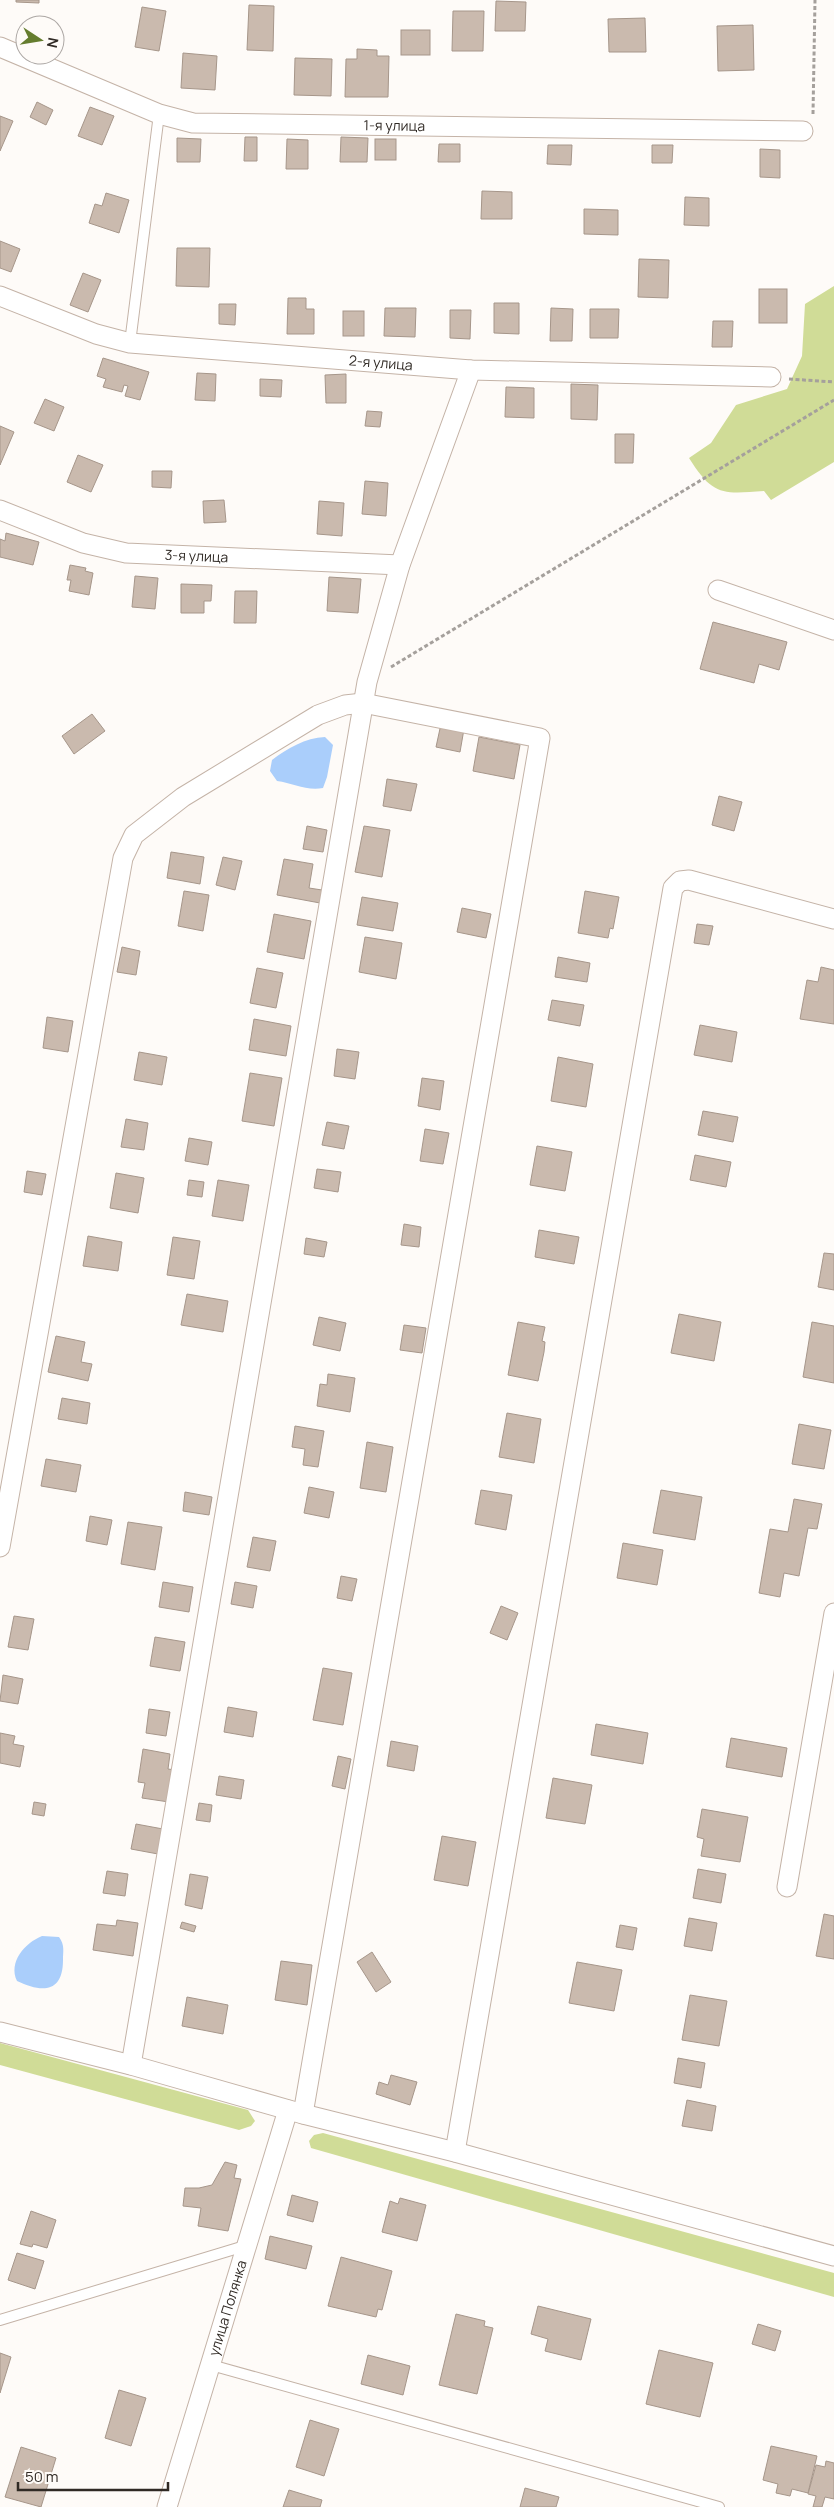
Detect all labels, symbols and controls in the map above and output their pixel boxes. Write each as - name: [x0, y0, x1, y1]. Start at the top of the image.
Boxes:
- north arrow: [15, 15, 65, 65]
- text: N: [43, 36, 64, 50]
- street label: 1-я улица: [363, 115, 425, 135]
- street label: 2-я улица: [348, 350, 413, 374]
- street label: 3-я улица: [164, 545, 229, 566]
- street label: улица Полянка: [204, 2258, 251, 2358]
- scale bar: [18, 2460, 168, 2492]
- text: 50 m: [25, 2466, 59, 2487]

